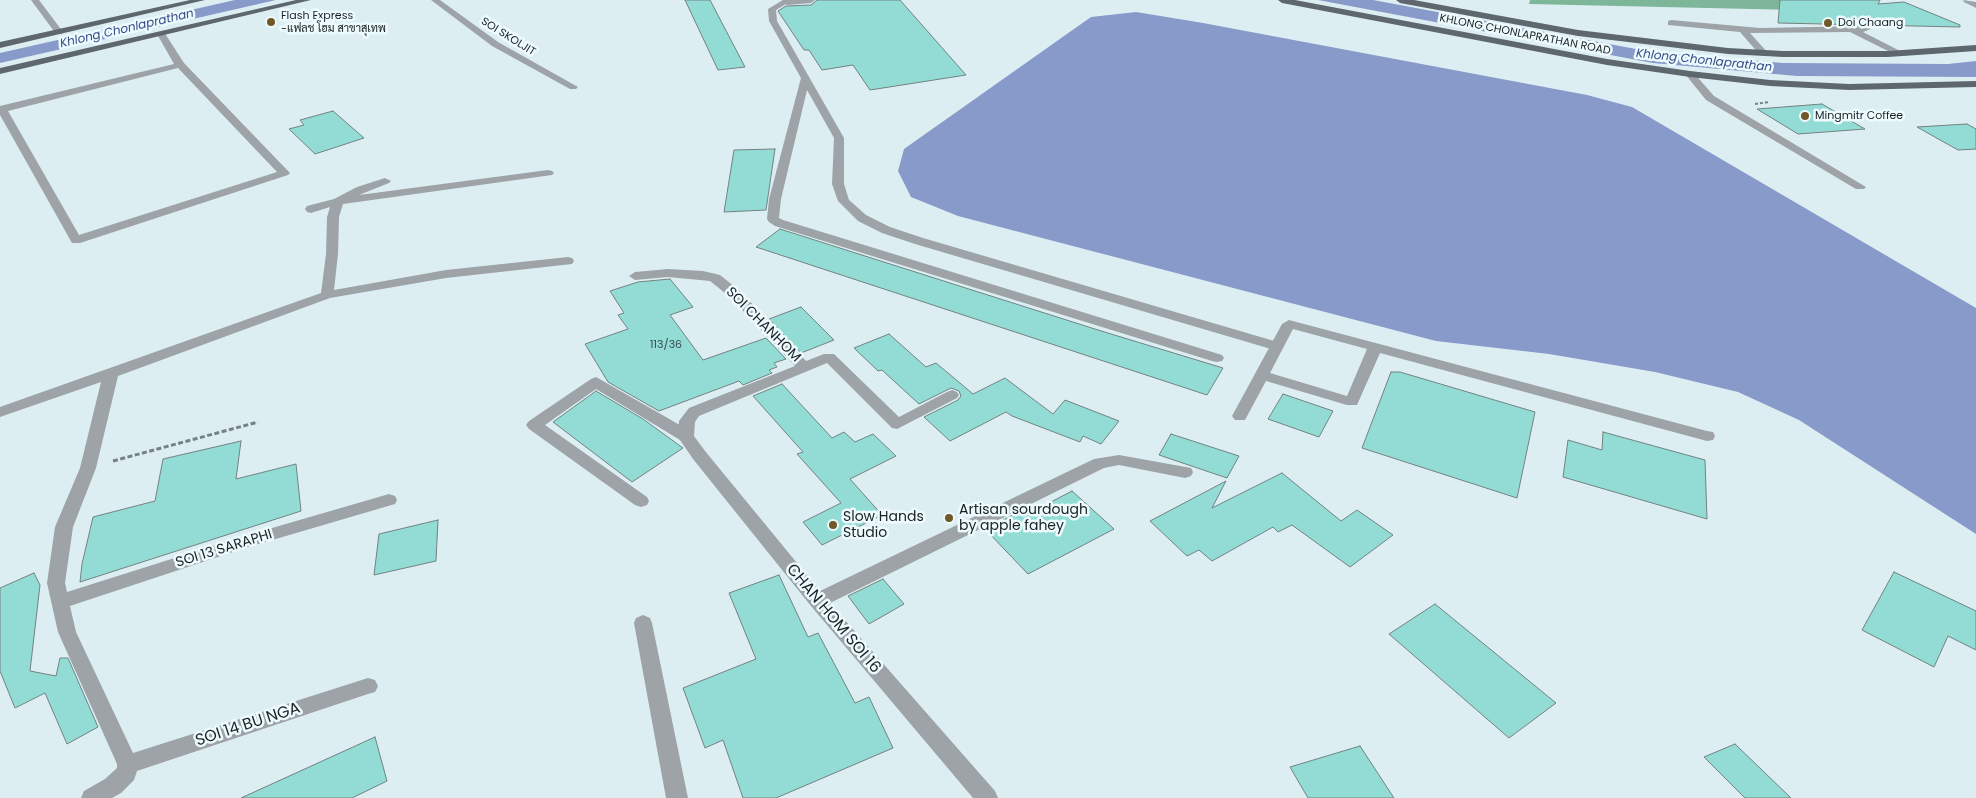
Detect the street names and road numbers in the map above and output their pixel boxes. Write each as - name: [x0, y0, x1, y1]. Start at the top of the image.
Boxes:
- street label: KHLONG CHONLAPRATHAN ROAD: [1438, 12, 1612, 58]
- street label: SOI SKOLJIT: [478, 15, 538, 59]
- street label: SOI CHANHOM: [722, 284, 804, 366]
- street label: SOI 13 SARAPHI: [174, 526, 274, 572]
- street label: CHAN HOM SOI 16: [782, 560, 884, 678]
- street label: SOI 14 BU NGA: [193, 699, 303, 751]

